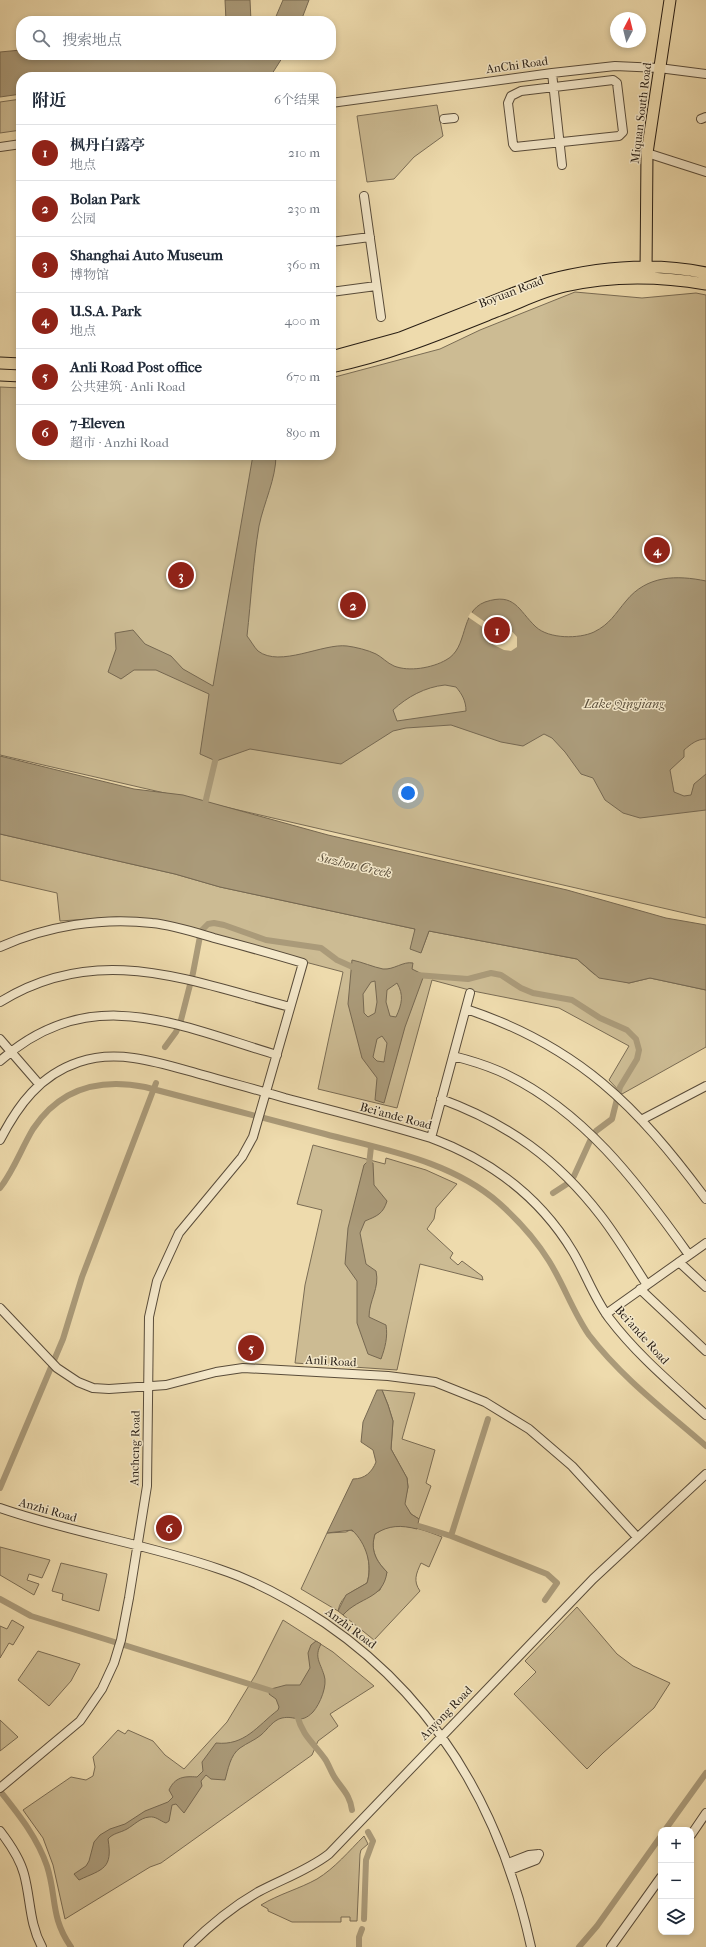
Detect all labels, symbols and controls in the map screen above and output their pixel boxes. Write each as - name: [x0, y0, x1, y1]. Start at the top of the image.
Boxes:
- north arrow: [610, 12, 646, 48]
- search box: [16, 16, 336, 60]
- icon: search: [30, 27, 52, 49]
- text: 搜索地点: [62, 31, 122, 49]
- street label: AnChi Road: [484, 54, 549, 76]
- street label: Miquan South Road: [628, 61, 654, 164]
- text: 附近: [32, 90, 66, 110]
- text: 6个结果: [274, 92, 320, 107]
- text: 枫丹白露亭: [70, 136, 145, 154]
- text: 1: [43, 145, 47, 160]
- text: 210 m: [288, 145, 320, 160]
- text: 地点: [70, 157, 96, 172]
- text: Bolan Park: [70, 190, 140, 208]
- text: 2: [42, 201, 48, 216]
- text: 230 m: [287, 201, 320, 216]
- text: 公园: [70, 211, 96, 226]
- text: Shanghai Auto Museum: [70, 246, 223, 264]
- text: 3: [42, 257, 48, 272]
- text: 360 m: [287, 257, 320, 272]
- text: 博物馆: [70, 267, 109, 282]
- street label: Boyuan Road: [477, 273, 546, 311]
- text: U.S.A. Park: [70, 302, 141, 320]
- text: 4: [41, 313, 49, 328]
- text: 400 m: [284, 313, 320, 328]
- text: 地点: [70, 323, 96, 338]
- text: Anli Road Post office: [70, 358, 202, 376]
- text: 5: [42, 369, 48, 384]
- text: 670 m: [286, 369, 320, 384]
- text: 公共建筑 · Anli Road: [70, 379, 185, 394]
- text: 7-Eleven: [70, 414, 125, 432]
- text: 6: [41, 425, 49, 440]
- text: 890 m: [286, 425, 320, 440]
- text: 超市 · Anzhi Road: [70, 435, 169, 450]
- pin: 4: [644, 535, 670, 565]
- pin: 3: [168, 560, 194, 590]
- pin: 2: [340, 590, 366, 620]
- pin: 1: [484, 615, 510, 645]
- water label: Lake Qingjiang: [583, 696, 665, 712]
- your location: [398, 783, 418, 803]
- water label: Suzhou Creek: [316, 849, 393, 881]
- street label: Bei'ande Road: [358, 1100, 434, 1132]
- street label: Bei'ande Road: [612, 1303, 672, 1367]
- pin: 5: [238, 1333, 264, 1363]
- street label: Anli Road: [304, 1353, 357, 1369]
- street label: Ancheng Road: [127, 1410, 143, 1487]
- street label: Anzhi Road: [16, 1495, 79, 1525]
- pin: 6: [156, 1513, 182, 1543]
- street label: Anzhi Road: [322, 1604, 379, 1652]
- street label: Anyong Road: [416, 1683, 475, 1743]
- map controls: [658, 1827, 694, 1935]
- button: +: [658, 1827, 694, 1863]
- button: −: [658, 1863, 694, 1899]
- button: layers: [658, 1899, 694, 1935]

